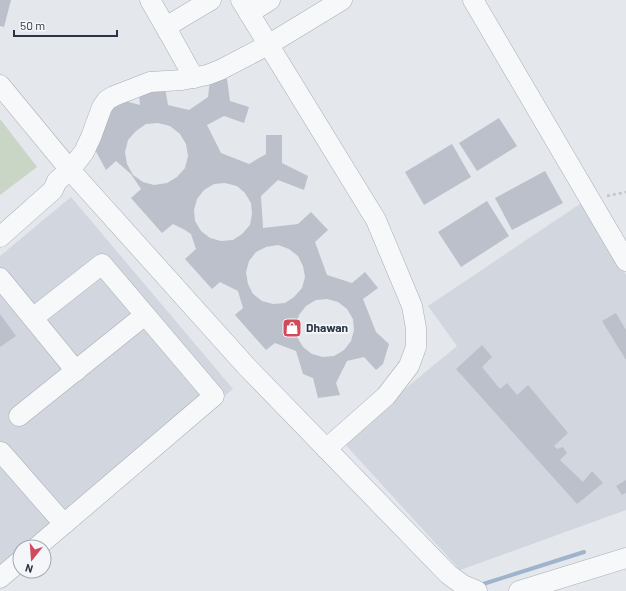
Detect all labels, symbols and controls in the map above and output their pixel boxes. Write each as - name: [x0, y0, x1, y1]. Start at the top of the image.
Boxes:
- scale bar: [14, 12, 117, 38]
- text: 50 m: [20, 18, 45, 32]
- shop icon: Dhawan: [281, 317, 303, 339]
- place label: Dhawan: [306, 320, 348, 334]
- north arrow: [12, 539, 52, 579]
- text: N: [24, 562, 34, 576]

